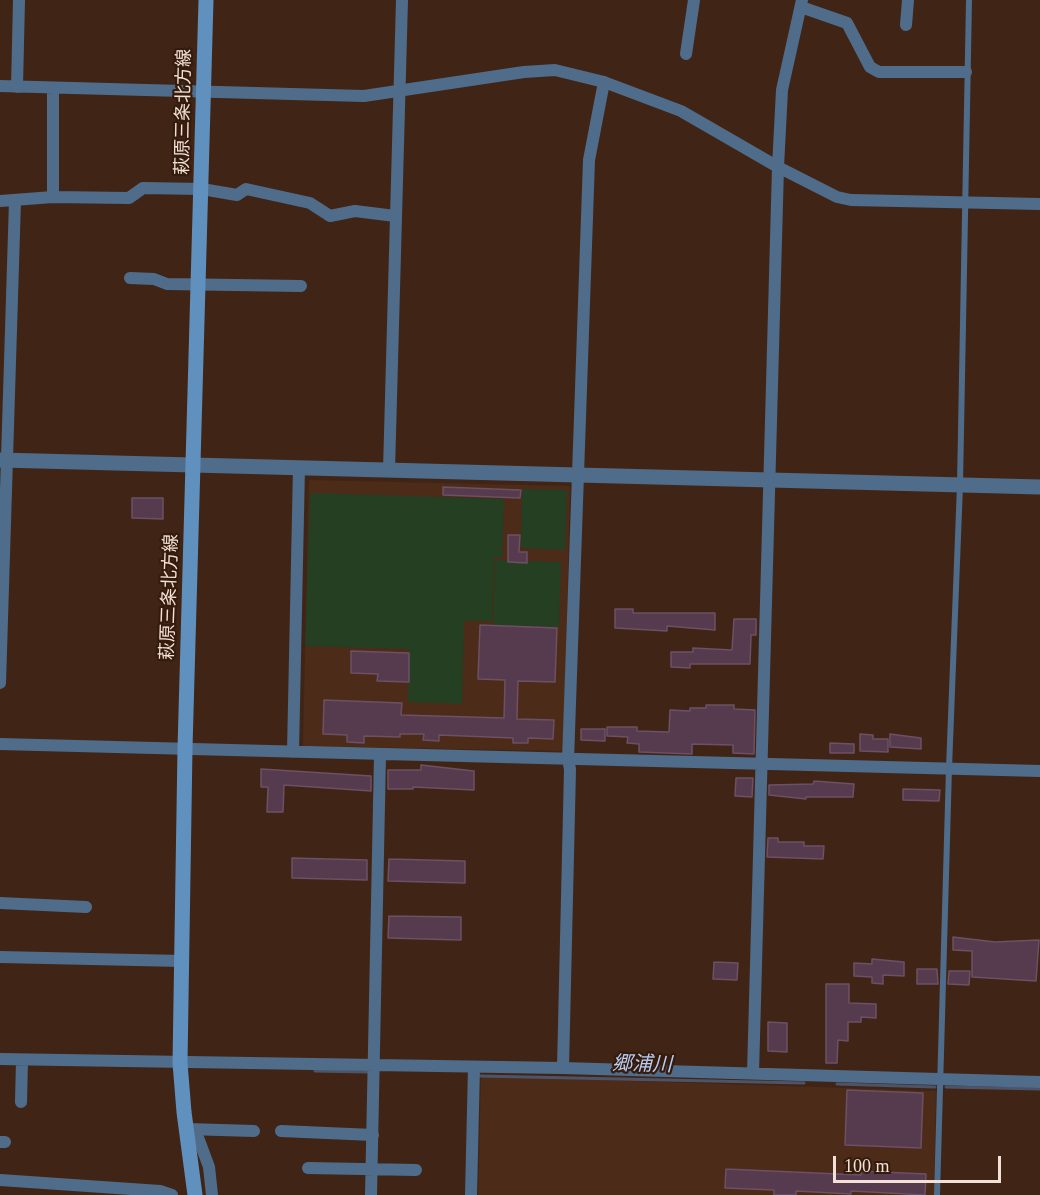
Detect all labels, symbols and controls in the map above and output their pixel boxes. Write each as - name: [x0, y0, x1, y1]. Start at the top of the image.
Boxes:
- street label: 萩原三条北方線: [172, 49, 196, 175]
- street label: 萩原三条北方線: [157, 534, 183, 660]
- water label: 郷浦川: [612, 1052, 672, 1078]
- scale bar: [836, 1144, 1004, 1182]
- text: 100 m: [844, 1156, 890, 1176]

